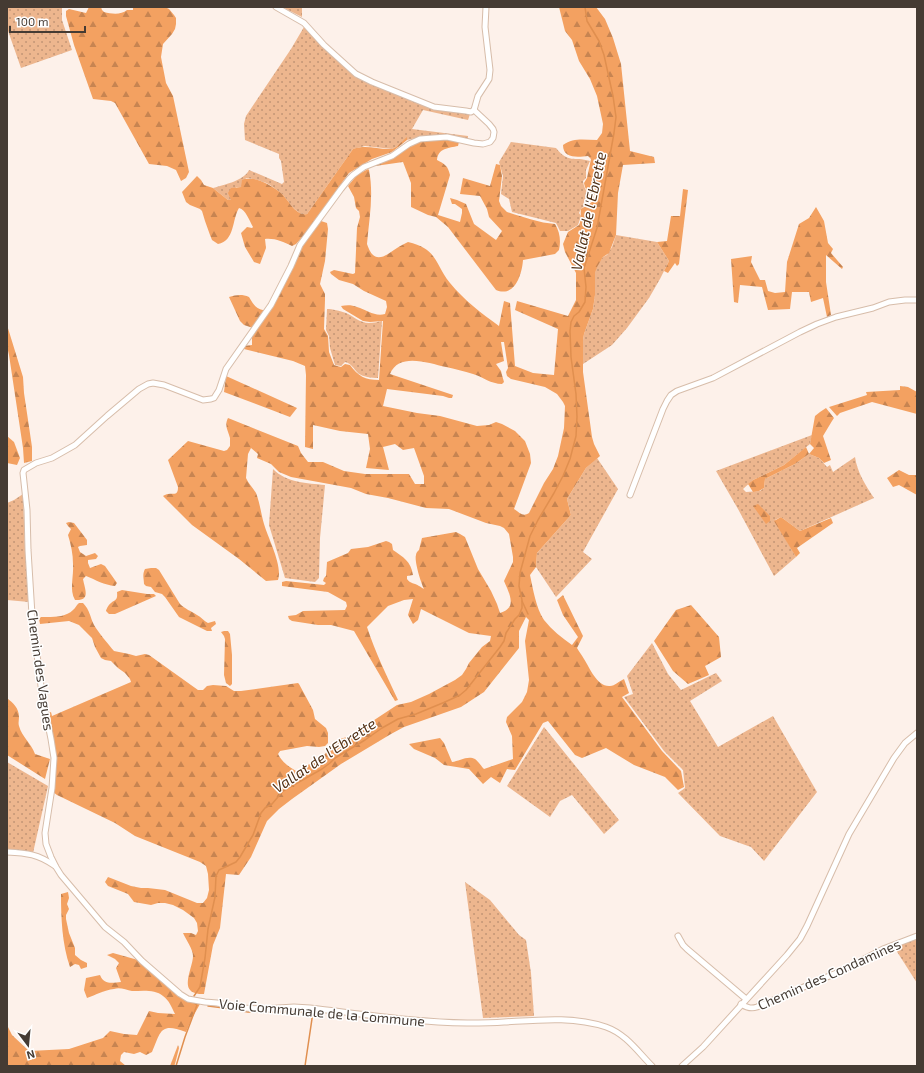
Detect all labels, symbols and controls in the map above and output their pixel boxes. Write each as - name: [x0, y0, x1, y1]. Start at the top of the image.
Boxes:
- scale bar: [10, 8, 85, 34]
- text: 100 m: [16, 14, 48, 28]
- water label: Vallat de l'Ebrette: [567, 150, 609, 272]
- street label: Chemin des Vagues: [24, 608, 58, 732]
- water label: Vallat de l'Ebrette: [269, 714, 379, 796]
- street label: Chemin des Condamines: [755, 935, 903, 1013]
- street label: Voie Communale de la Commune: [218, 995, 426, 1029]
- north arrow: [8, 1025, 48, 1065]
- text: N: [25, 1048, 37, 1062]

